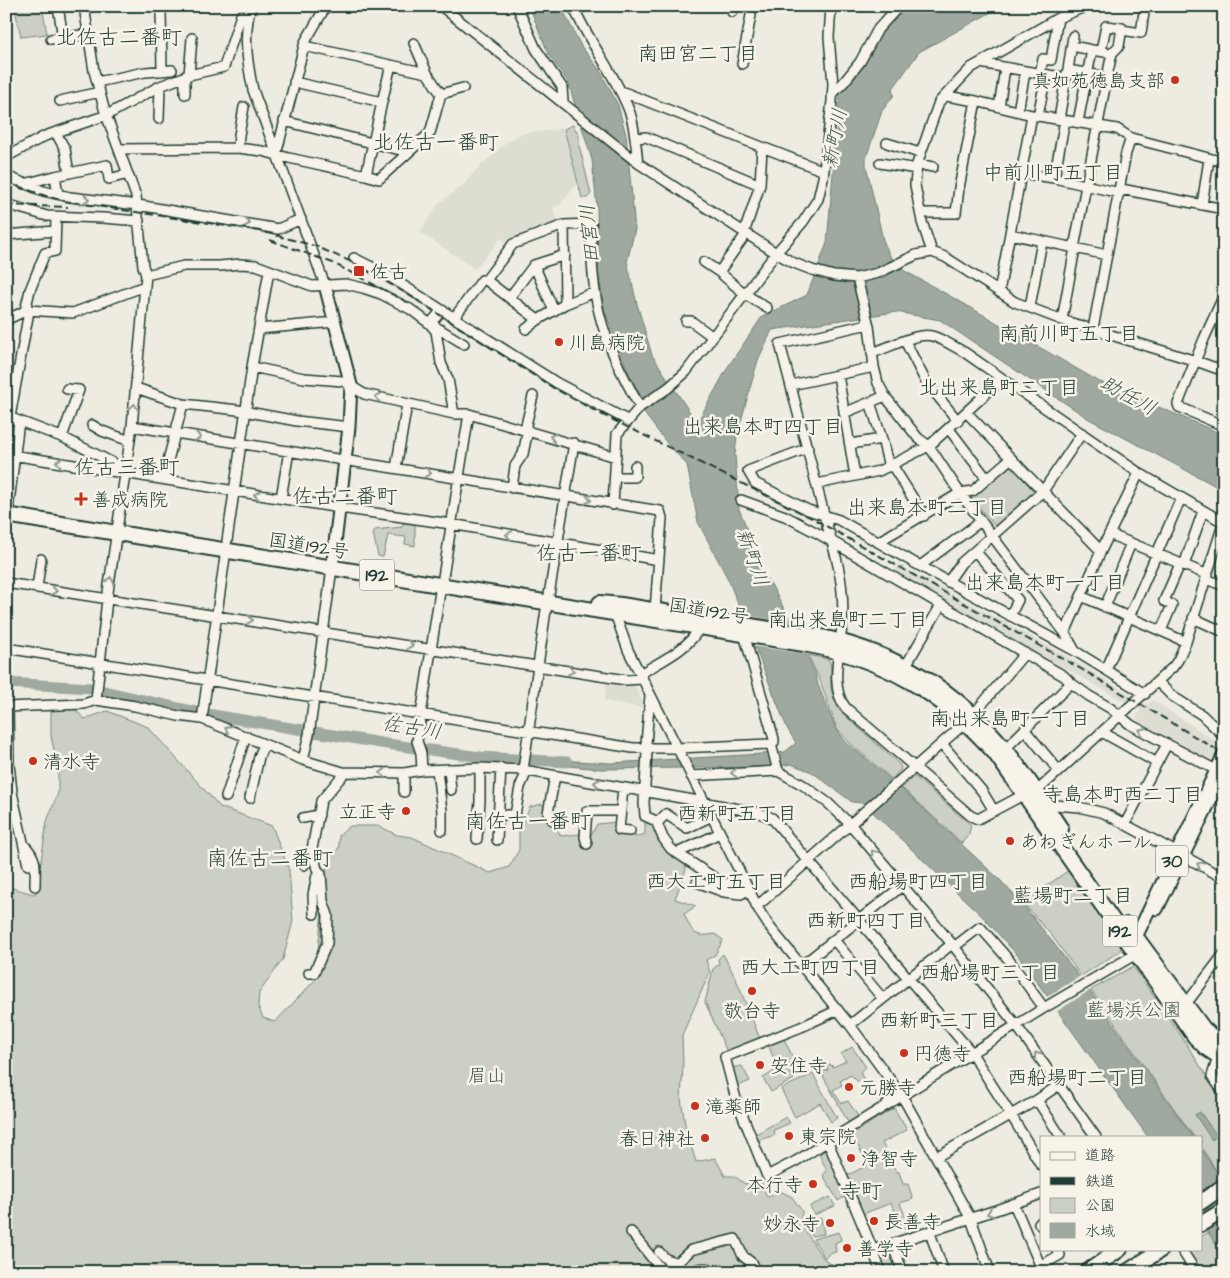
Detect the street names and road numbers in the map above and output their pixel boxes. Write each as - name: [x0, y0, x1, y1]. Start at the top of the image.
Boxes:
- street label: 国道192号: [267, 527, 351, 566]
- road number: 192: [360, 560, 394, 590]
- street label: 国道192号: [667, 592, 751, 631]
- road number: 30: [1156, 846, 1188, 876]
- road number: 192: [1102, 916, 1138, 946]

